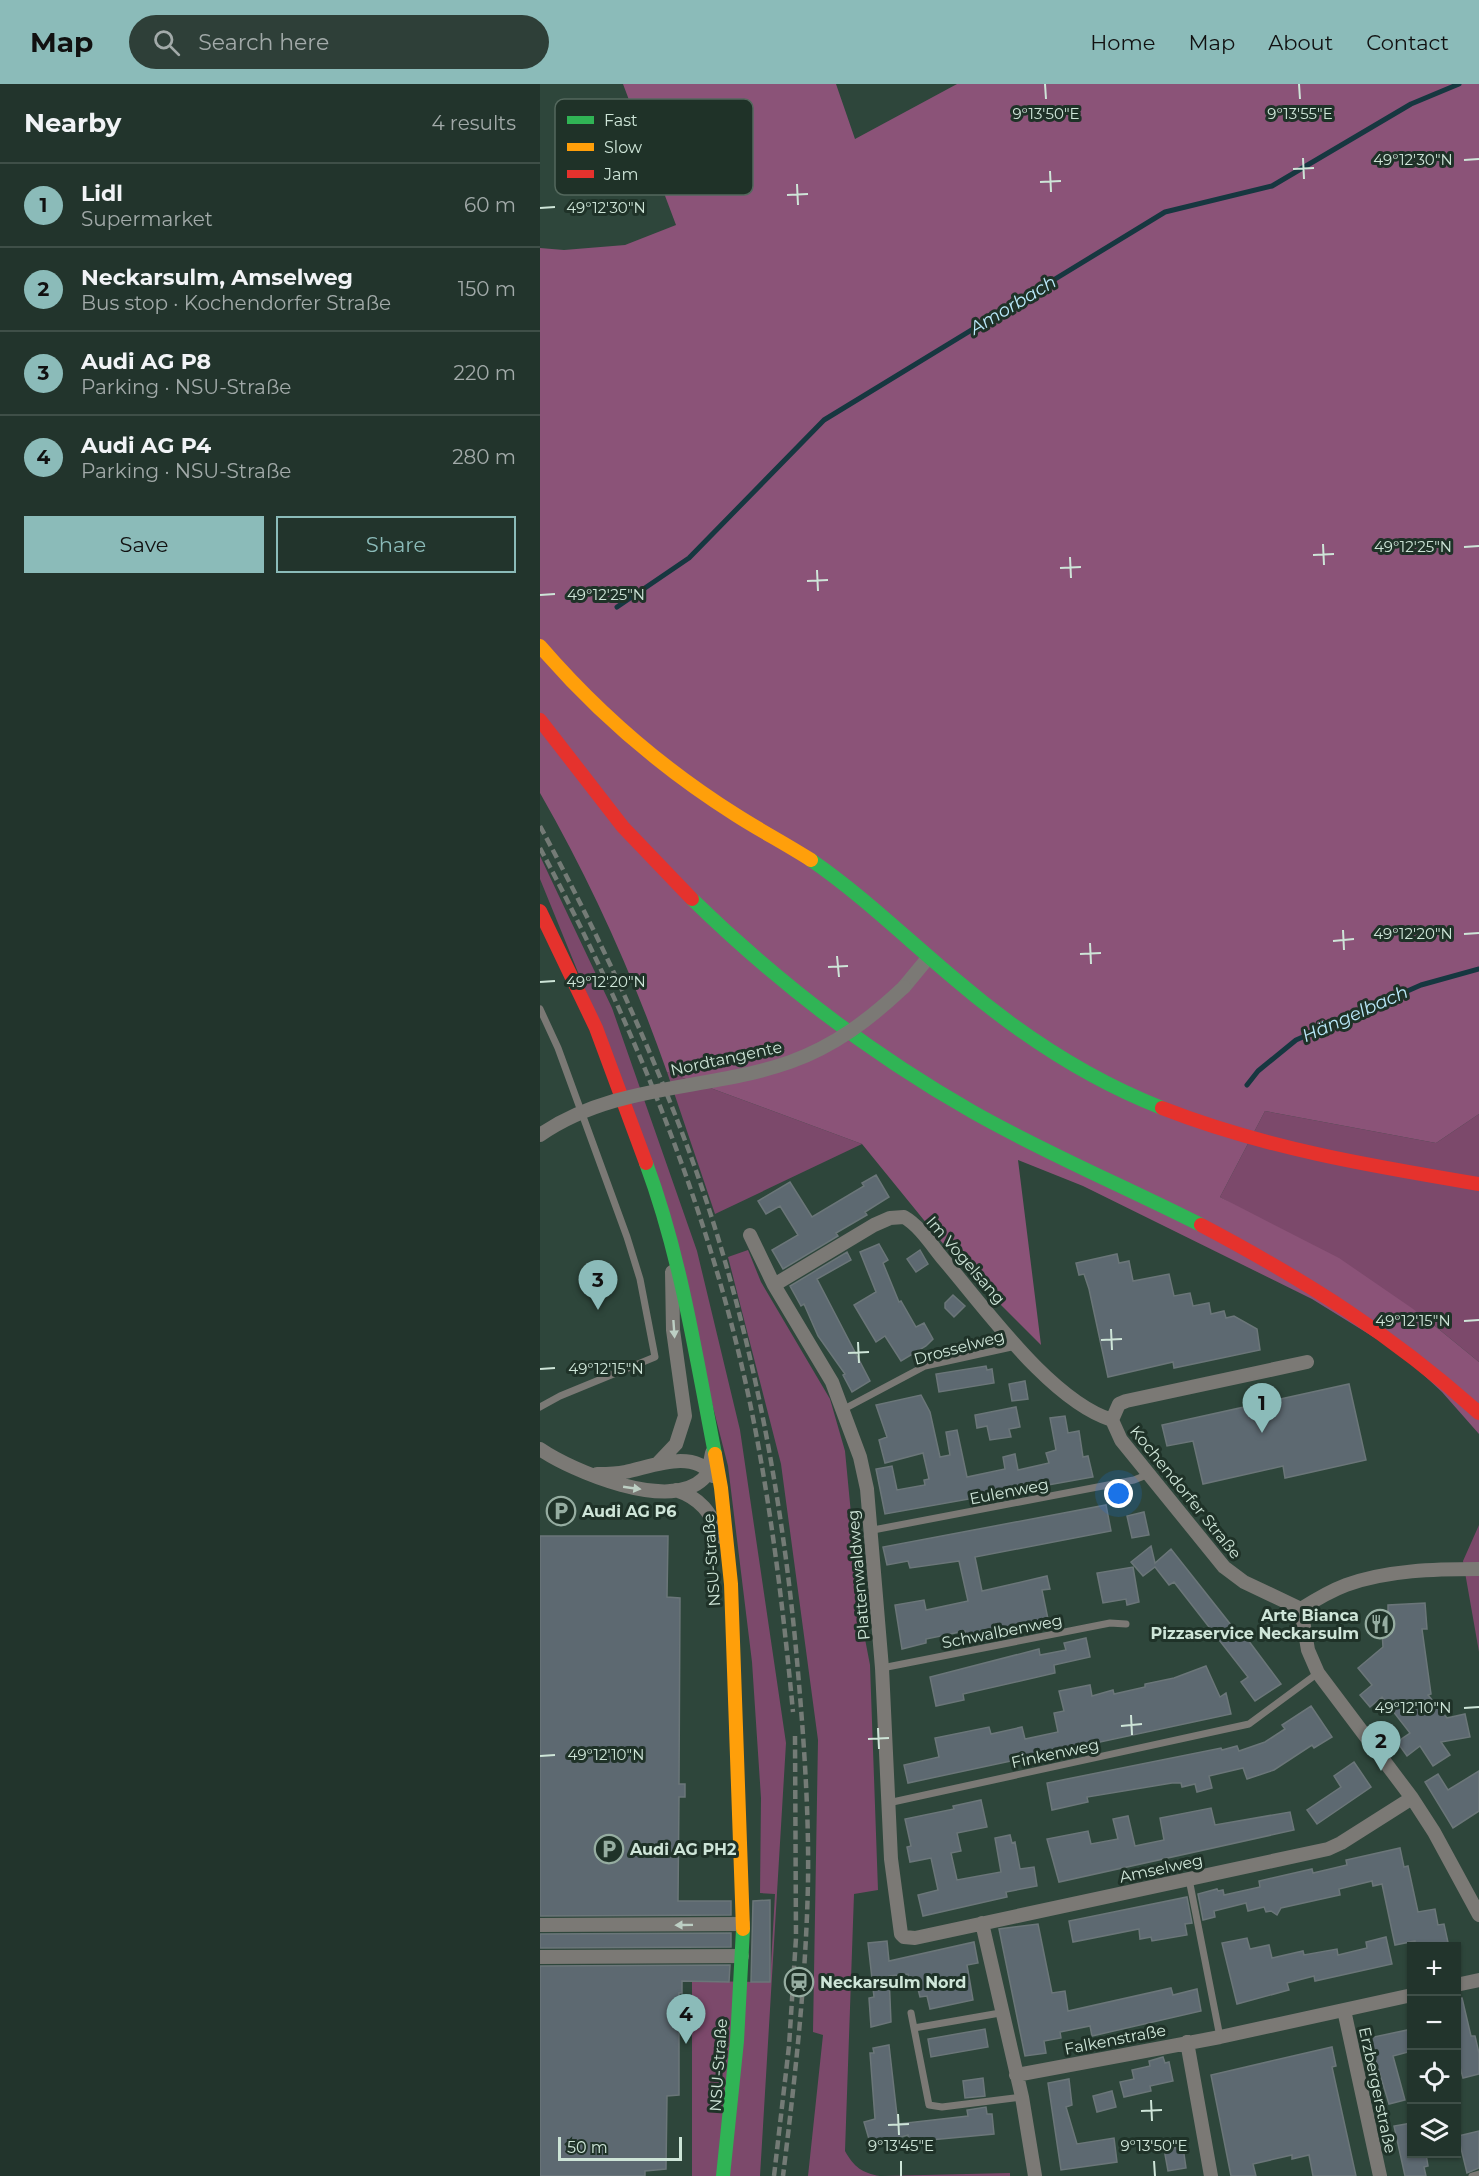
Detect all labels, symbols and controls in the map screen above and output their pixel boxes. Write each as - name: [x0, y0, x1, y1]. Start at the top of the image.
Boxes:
- search box: [129, 15, 549, 69]
- text: Map: [30, 25, 93, 59]
- icon: search: [150, 26, 183, 59]
- text: Search here: [198, 29, 329, 56]
- text: Home: [1090, 30, 1155, 55]
- text: Map: [1188, 30, 1235, 55]
- text: About: [1268, 30, 1333, 55]
- text: Contact: [1366, 30, 1449, 55]
- legend: [555, 99, 753, 195]
- text: 9°13'50"E: [1012, 104, 1080, 123]
- text: 9°13'55"E: [1267, 104, 1333, 123]
- text: Nearby: [24, 107, 121, 139]
- text: 4 results: [431, 111, 516, 135]
- text: Fast: [604, 111, 638, 130]
- text: Slow: [604, 138, 642, 157]
- text: 49°12'30"N: [1373, 150, 1453, 169]
- text: Jam: [603, 165, 638, 184]
- text: Lidl: [81, 180, 123, 207]
- text: 1: [40, 193, 47, 217]
- text: 60 m: [464, 193, 516, 217]
- text: 49°12'30"N: [566, 198, 646, 217]
- text: Supermarket: [81, 207, 213, 231]
- text: Neckarsulm, Amselweg: [81, 264, 353, 291]
- water label: Amorbach: [965, 271, 1060, 340]
- text: 2: [38, 277, 49, 301]
- text: 150 m: [458, 277, 516, 301]
- text: Bus stop · Kochendorfer Straße: [81, 291, 391, 315]
- text: Audi AG P8: [81, 348, 211, 375]
- text: 3: [38, 361, 49, 385]
- text: 220 m: [454, 361, 516, 385]
- text: Parking · NSU-Straße: [81, 375, 291, 399]
- text: Audi AG P4: [81, 432, 211, 459]
- text: 4: [37, 445, 50, 469]
- text: 280 m: [452, 445, 516, 469]
- text: Parking · NSU-Straße: [81, 459, 291, 483]
- button: Save: [24, 516, 264, 573]
- button: Share: [276, 516, 516, 573]
- text: 49°12'25"N: [1374, 537, 1452, 556]
- text: 49°12'25"N: [567, 585, 645, 604]
- text: 49°12'20"N: [1373, 924, 1453, 943]
- text: 49°12'20"N: [566, 972, 646, 991]
- water label: Hängelbach: [1299, 981, 1411, 1047]
- street label: Nordtangente: [669, 1037, 784, 1080]
- street label: Im Vogelsang: [922, 1212, 1009, 1308]
- pin: 3: [578, 1260, 618, 1310]
- text: 49°12'15"N: [1375, 1311, 1451, 1330]
- one-way arrow: [669, 1319, 678, 1338]
- street label: Drosselweg: [912, 1326, 1007, 1369]
- text: 49°12'15"N: [568, 1359, 644, 1378]
- pin: 1: [1242, 1384, 1282, 1433]
- street label: Kochendorfer Straße: [1126, 1422, 1245, 1563]
- street label: Eulenweg: [968, 1474, 1050, 1508]
- your location: [1104, 1479, 1133, 1508]
- one-way arrow: [623, 1483, 642, 1493]
- parking icon: Audi AG P6: [545, 1495, 577, 1527]
- place label: Audi AG P6: [581, 1502, 676, 1521]
- street label: Plattenwaldweg: [843, 1509, 874, 1641]
- street label: NSU-Straße: [699, 1513, 724, 1607]
- place label: Arte Bianca Pizzaservice Neckarsulm: [1151, 1606, 1359, 1643]
- restaurant icon: Arte Bianca Pizzaservice Neckarsulm: [1364, 1608, 1396, 1640]
- street label: Schwalbenweg: [940, 1610, 1064, 1653]
- text: 49°12'10"N: [1375, 1698, 1451, 1717]
- pin: 2: [1362, 1722, 1400, 1771]
- street label: Finkenweg: [1009, 1735, 1101, 1772]
- text: 49°12'10"N: [568, 1745, 644, 1764]
- parking icon: Audi AG PH2: [593, 1833, 625, 1865]
- place label: Audi AG PH2: [629, 1840, 736, 1859]
- street label: Amselweg: [1118, 1850, 1204, 1887]
- one-way arrow: [675, 1920, 694, 1930]
- map controls: [1407, 1942, 1461, 2158]
- button: +: [1407, 1942, 1461, 1996]
- station icon: Neckarsulm Nord: [783, 1966, 815, 1998]
- place label: Neckarsulm Nord: [820, 1973, 966, 1992]
- pin: 4: [666, 1994, 706, 2044]
- button: −: [1407, 1996, 1461, 2050]
- street label: NSU-Straße: [706, 2018, 731, 2112]
- street label: Falkenstraße: [1063, 2020, 1168, 2059]
- street label: Erzbergerstraße: [1355, 2025, 1400, 2155]
- button: locate: [1407, 2050, 1461, 2104]
- button: layers: [1407, 2104, 1461, 2158]
- scale bar: [558, 2134, 682, 2162]
- text: 9°13'45"E: [868, 2136, 934, 2155]
- text: 9°13'50"E: [1120, 2136, 1188, 2155]
- text: 50 m: [567, 2138, 608, 2157]

